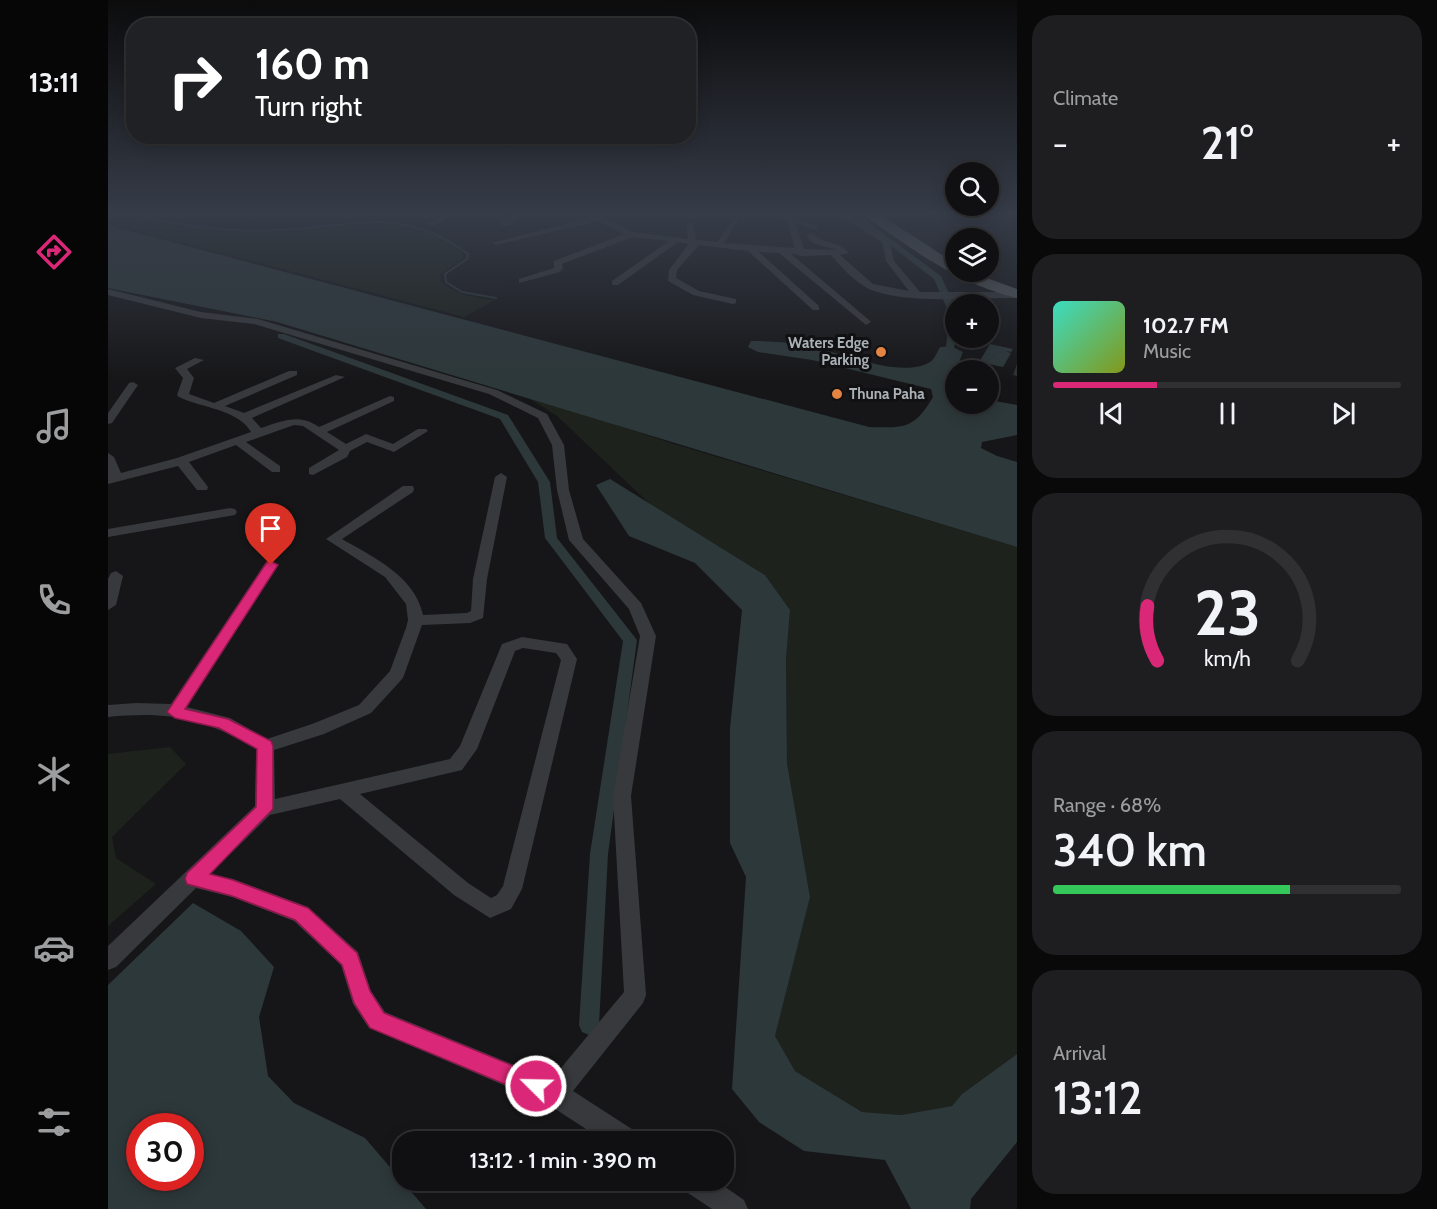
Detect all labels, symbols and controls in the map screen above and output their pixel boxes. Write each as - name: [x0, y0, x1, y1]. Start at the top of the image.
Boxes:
- text: 160 m: [255, 38, 370, 90]
- icon: right: [156, 42, 234, 120]
- text: 13:11: [29, 66, 79, 99]
- text: Climate: [1053, 86, 1118, 110]
- text: Turn right: [255, 90, 362, 123]
- text: 21°: [1201, 116, 1253, 170]
- text: −: [1053, 123, 1068, 163]
- text: +: [1386, 123, 1401, 163]
- map controls: [945, 162, 999, 414]
- button: search: [945, 162, 999, 216]
- button: layers: [945, 228, 999, 282]
- icon: directions: [33, 231, 75, 273]
- button: +: [945, 294, 999, 348]
- text: 102.7 FM: [1143, 312, 1229, 339]
- place label: Waters Edge Parking: [788, 334, 869, 369]
- text: Music: [1143, 339, 1191, 363]
- marker: Waters Edge Parking: [874, 345, 888, 359]
- button: −: [945, 360, 999, 414]
- place label: Thuna Paha: [849, 385, 925, 403]
- marker: Thuna Paha: [830, 387, 844, 401]
- icon: previous: [1095, 397, 1128, 430]
- icon: pause: [1211, 397, 1244, 430]
- icon: next: [1327, 397, 1360, 430]
- icon: music: [33, 405, 75, 447]
- pin: [245, 503, 296, 565]
- icon: arrive: [254, 512, 287, 545]
- text: 23: [1194, 576, 1260, 652]
- icon: phone: [33, 579, 75, 621]
- text: km/h: [1204, 646, 1250, 672]
- icon: climate: [33, 753, 75, 795]
- text: Range · 68%: [1053, 793, 1161, 817]
- text: 340 km: [1053, 823, 1207, 877]
- icon: car: [33, 927, 75, 969]
- text: Arrival: [1053, 1041, 1106, 1065]
- position arrow: [504, 1054, 568, 1118]
- text: 13:12: [1053, 1071, 1143, 1125]
- icon: filters: [33, 1101, 75, 1143]
- speed limit sign: 30: [126, 1113, 204, 1191]
- text: 13:12 · 1 min · 390 m: [470, 1147, 656, 1174]

